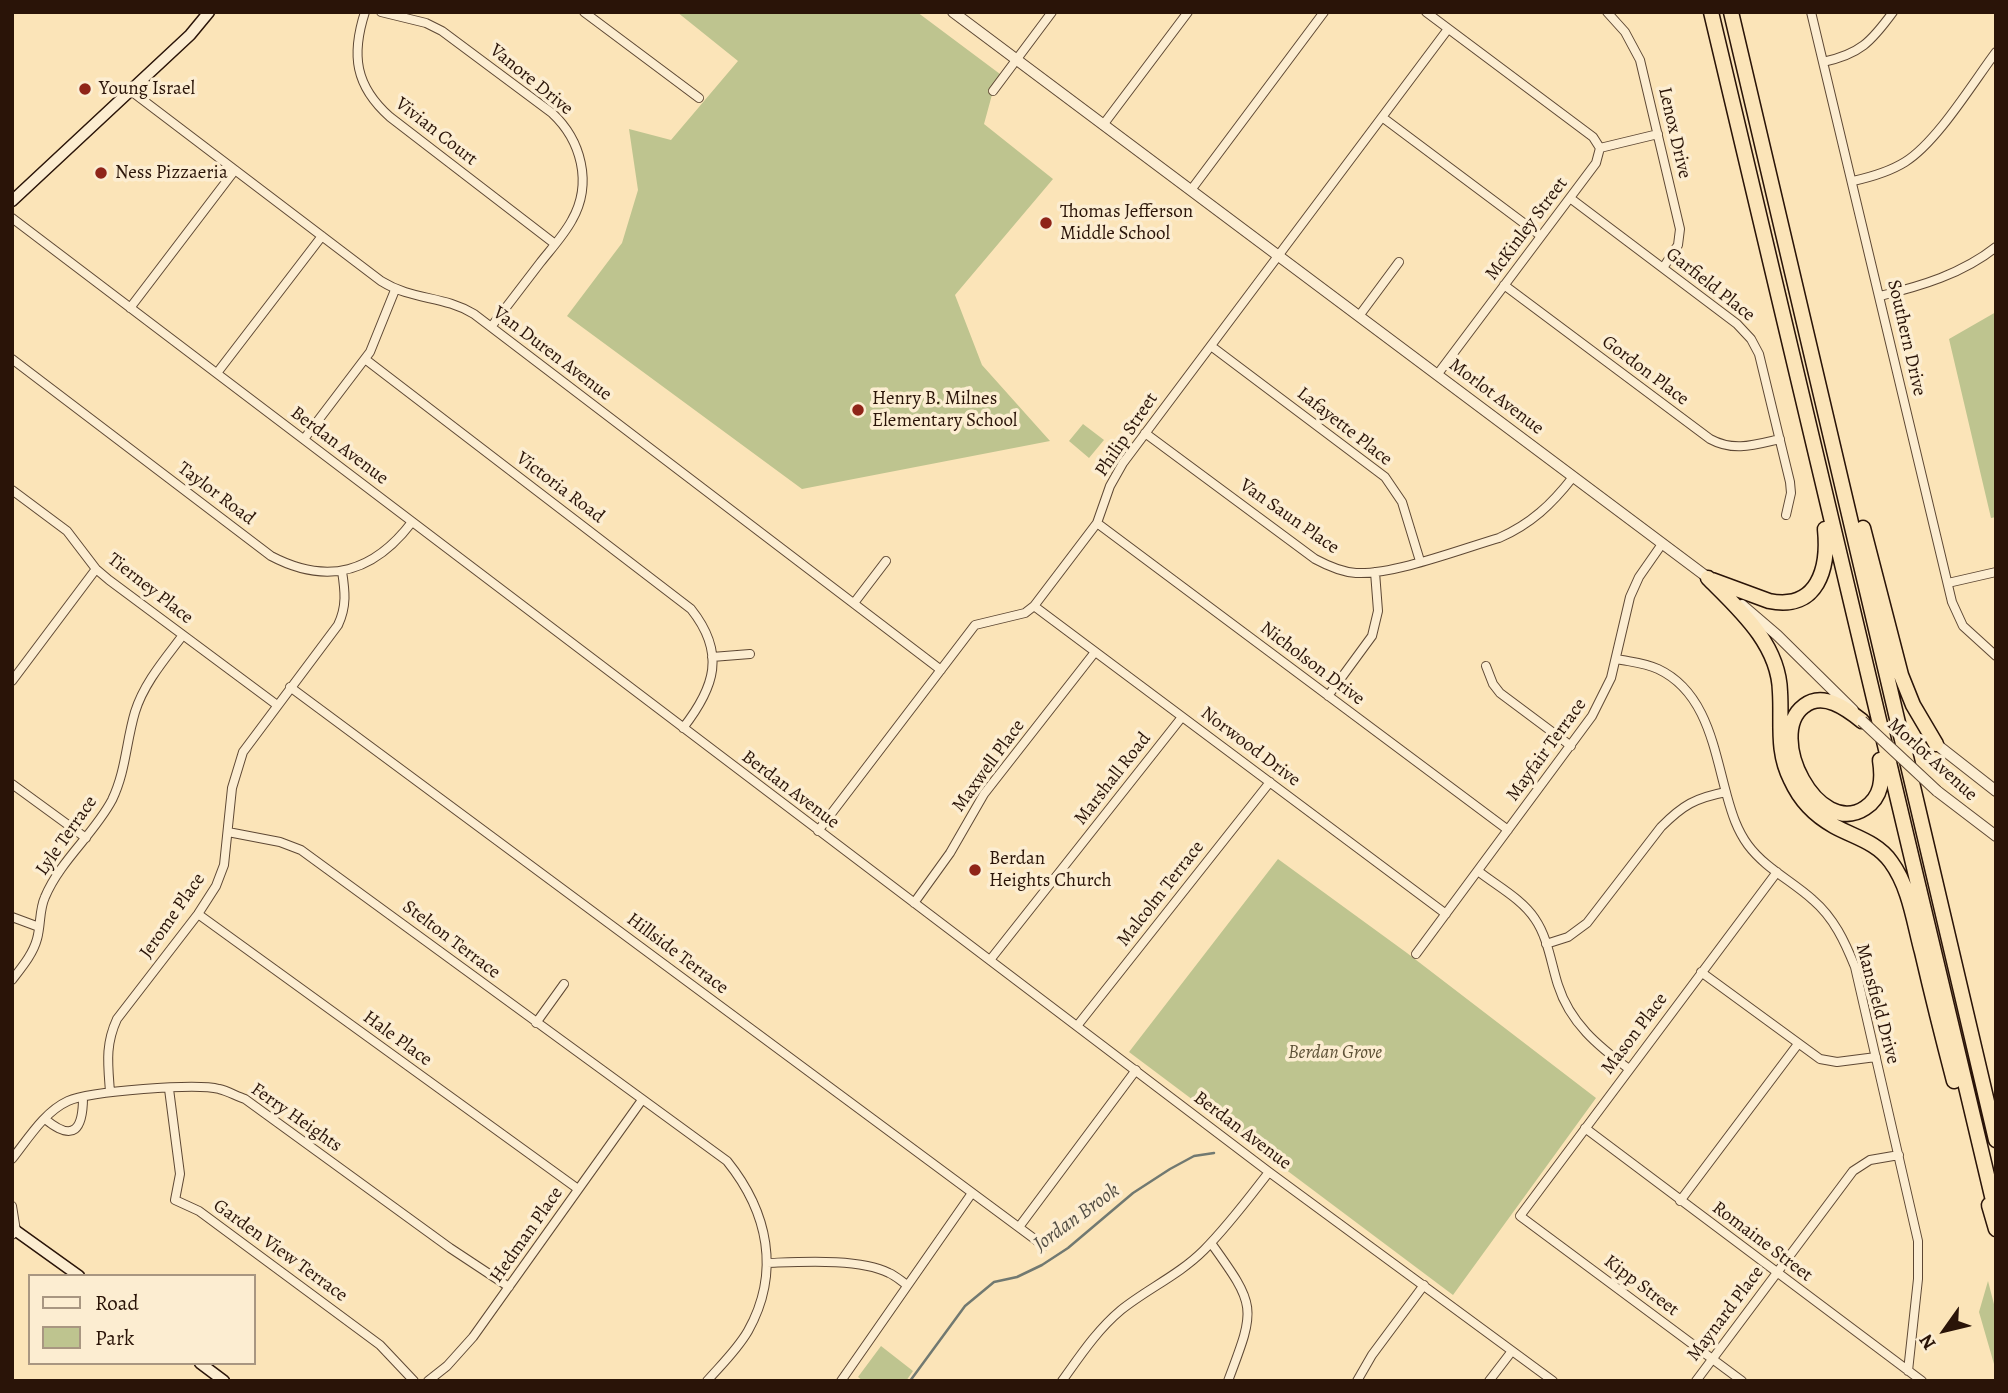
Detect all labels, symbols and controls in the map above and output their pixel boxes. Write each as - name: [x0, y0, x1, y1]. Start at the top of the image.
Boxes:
- street label: Vanore Drive: [485, 39, 577, 121]
- place label: Young Israel: [99, 78, 195, 100]
- marker: Young Israel: [77, 81, 93, 97]
- street label: Lenox Drive: [1652, 85, 1696, 181]
- street label: Vivian Court: [390, 93, 482, 171]
- place label: Ness Pizzaeria: [115, 162, 228, 184]
- marker: Ness Pizzaeria: [93, 165, 109, 181]
- street label: McKinley Street: [1481, 173, 1573, 285]
- place label: Thomas Jefferson Middle School: [1060, 201, 1193, 245]
- marker: Thomas Jefferson Middle School: [1038, 215, 1054, 231]
- street label: Garfield Place: [1661, 243, 1759, 327]
- street label: Southern Drive: [1882, 278, 1930, 398]
- street label: Van Duren Avenue: [488, 302, 616, 406]
- street label: Gordon Place: [1597, 331, 1693, 411]
- street label: Morlot Avenue: [1444, 354, 1548, 440]
- street label: Lafayette Place: [1292, 383, 1396, 471]
- place label: Henry B. Milnes Elementary School: [872, 388, 1017, 432]
- street label: Philip Street: [1091, 389, 1163, 481]
- street label: Berdan Avenue: [286, 402, 392, 490]
- marker: Henry B. Milnes Elementary School: [850, 402, 866, 418]
- street label: Victoria Road: [511, 447, 609, 529]
- street label: Taylor Road: [173, 457, 259, 531]
- street label: Van Saun Place: [1235, 474, 1343, 560]
- street label: Tierney Place: [103, 549, 197, 629]
- street label: Nicholson Drive: [1255, 617, 1369, 711]
- street label: Mayfair Terrace: [1502, 694, 1592, 806]
- street label: Norwood Drive: [1196, 702, 1304, 792]
- street label: Morlot Avenue: [1882, 714, 1982, 806]
- street label: Maxwell Place: [948, 715, 1030, 817]
- street label: Marshall Road: [1070, 728, 1156, 830]
- street label: Berdan Avenue: [737, 746, 843, 834]
- street label: Lyle Terrace: [31, 792, 103, 880]
- street label: Malcolm Terrace: [1113, 837, 1209, 951]
- place label: Berdan Heights Church: [989, 848, 1112, 892]
- marker: Berdan Heights Church: [967, 862, 983, 878]
- street label: Jerome Place: [135, 869, 211, 963]
- street label: Stelton Terrace: [398, 896, 504, 984]
- street label: Hillside Terrace: [622, 908, 732, 1000]
- street label: Mansfield Drive: [1850, 941, 1904, 1067]
- street label: Mason Place: [1597, 989, 1673, 1079]
- street label: Hale Place: [358, 1006, 436, 1072]
- park label: Berdan Grove: [1288, 1042, 1382, 1064]
- street label: Ferry Heights: [246, 1078, 346, 1158]
- street label: Berdan Avenue: [1189, 1087, 1295, 1175]
- water label: Jordan Brook: [1029, 1178, 1125, 1258]
- street label: Hedman Place: [486, 1183, 568, 1287]
- street label: Garden View Terrace: [208, 1195, 352, 1307]
- street label: Romaine Street: [1707, 1197, 1817, 1287]
- street label: Kipp Street: [1599, 1250, 1683, 1322]
- street label: Maynard Place: [1683, 1262, 1769, 1366]
- legend: [28, 1274, 256, 1365]
- text: Road: [95, 1289, 139, 1317]
- north arrow: [1910, 1295, 1980, 1365]
- text: Park: [95, 1324, 134, 1352]
- text: N: [1913, 1329, 1942, 1355]

